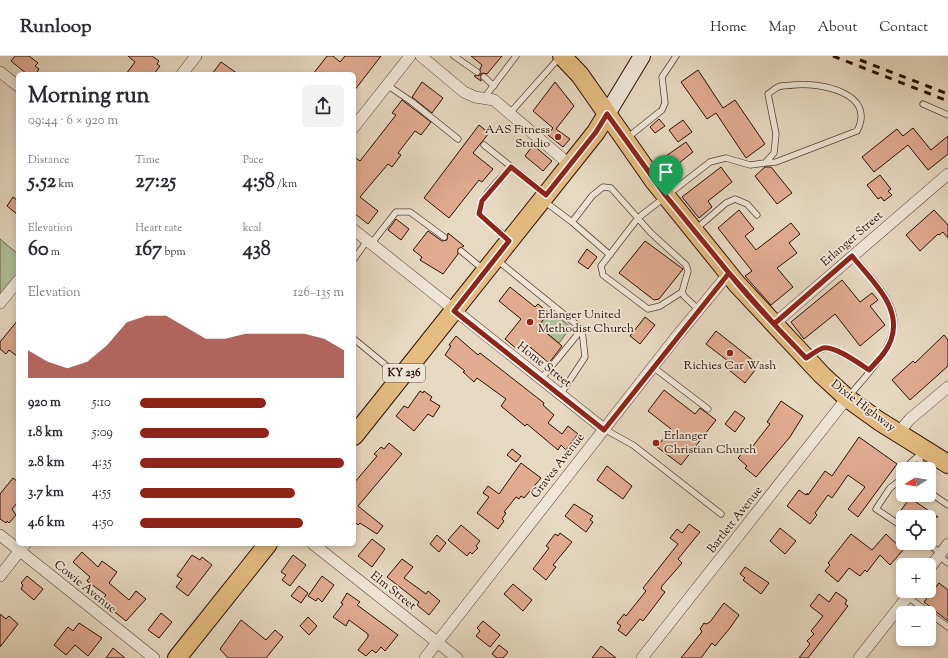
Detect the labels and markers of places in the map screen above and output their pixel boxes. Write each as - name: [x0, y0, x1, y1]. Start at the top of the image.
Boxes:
- place label: AAS Fitness Studio: [485, 121, 550, 153]
- marker: AAS Fitness Studio: [553, 132, 563, 142]
- pin: [649, 155, 683, 196]
- place label: Erlanger United Methodist Church: [538, 306, 634, 338]
- marker: Erlanger United Methodist Church: [525, 317, 535, 327]
- marker: Richies Car Wash: [725, 348, 735, 358]
- place label: Richies Car Wash: [684, 357, 776, 375]
- place label: Erlanger Christian Church: [664, 427, 756, 459]
- marker: Erlanger Christian Church: [651, 438, 661, 448]

